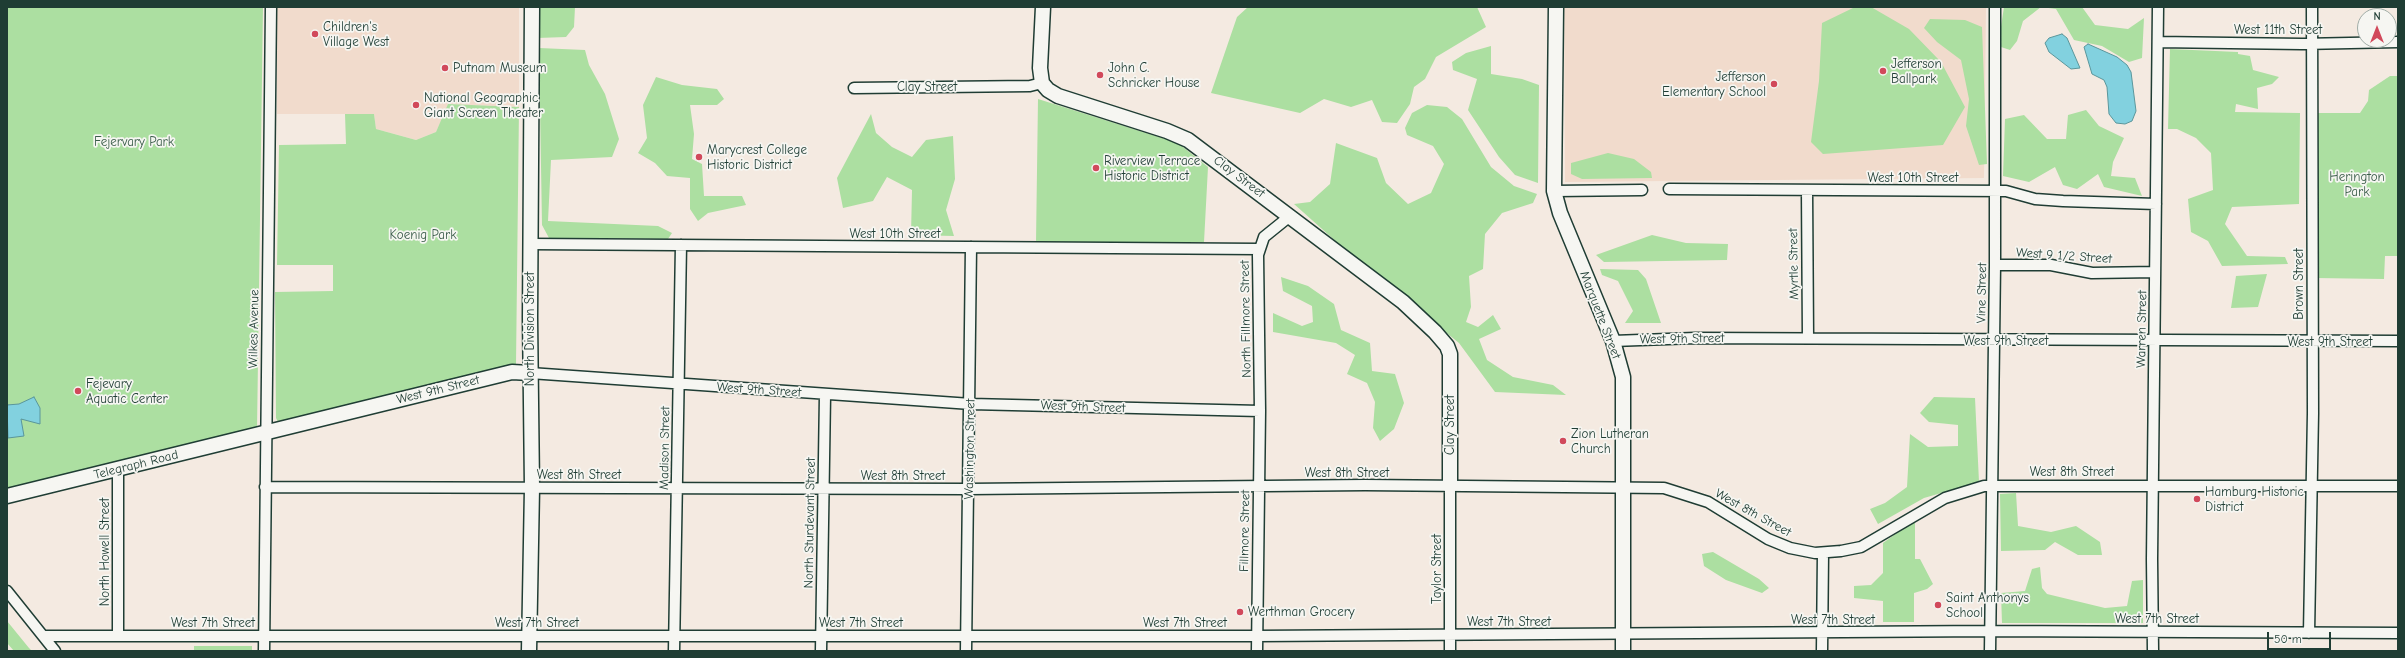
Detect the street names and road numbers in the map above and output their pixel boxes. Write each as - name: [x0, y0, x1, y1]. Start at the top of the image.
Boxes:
- street label: West 11th Street: [2234, 22, 2322, 38]
- street label: Clay Street: [897, 79, 957, 95]
- street label: Clay Street: [1210, 153, 1268, 201]
- street label: West 10th Street: [1867, 170, 1959, 186]
- street label: West 10th Street: [849, 226, 941, 242]
- street label: Myrtle Street: [1786, 228, 1802, 300]
- street label: West 9 1/2 Street: [2016, 245, 2112, 267]
- street label: Brown Street: [2291, 248, 2307, 320]
- street label: North Fillmore Street: [1237, 260, 1255, 378]
- street label: Vine Street: [1974, 263, 1990, 323]
- street label: Marquette Street: [1576, 269, 1624, 361]
- street label: North Division Street: [522, 272, 538, 386]
- street label: Wilkes Avenue: [246, 289, 262, 369]
- street label: Warren Street: [2134, 290, 2150, 368]
- street label: West 9th Street: [1639, 330, 1725, 348]
- street label: West 9th Street: [1964, 333, 2048, 349]
- street label: West 9th Street: [2288, 334, 2372, 350]
- street label: West 9th Street: [395, 372, 481, 408]
- street label: West 9th Street: [716, 379, 802, 401]
- street label: Clay Street: [1442, 395, 1458, 455]
- street label: Washington Street: [961, 398, 979, 500]
- street label: West 9th Street: [1040, 398, 1126, 416]
- street label: Madison Street: [656, 406, 674, 490]
- street label: Telegraph Road: [92, 447, 180, 483]
- street label: North Sturdevant Street: [801, 457, 819, 589]
- street label: West 8th Street: [2030, 464, 2114, 480]
- street label: West 8th Street: [1305, 465, 1389, 481]
- street label: West 8th Street: [537, 467, 621, 483]
- street label: West 8th Street: [861, 468, 945, 484]
- street label: West 8th Street: [1712, 486, 1794, 540]
- street label: Fillmore Street: [1236, 490, 1254, 572]
- street label: North Howell Street: [97, 498, 113, 606]
- street label: Taylor Street: [1429, 534, 1445, 604]
- street label: West 7th Street: [2115, 611, 2199, 627]
- street label: West 7th Street: [1791, 612, 1875, 628]
- street label: West 7th Street: [1467, 614, 1551, 630]
- street label: West 7th Street: [171, 615, 255, 631]
- street label: West 7th Street: [495, 615, 579, 631]
- street label: West 7th Street: [819, 615, 903, 631]
- street label: West 7th Street: [1143, 615, 1227, 631]

